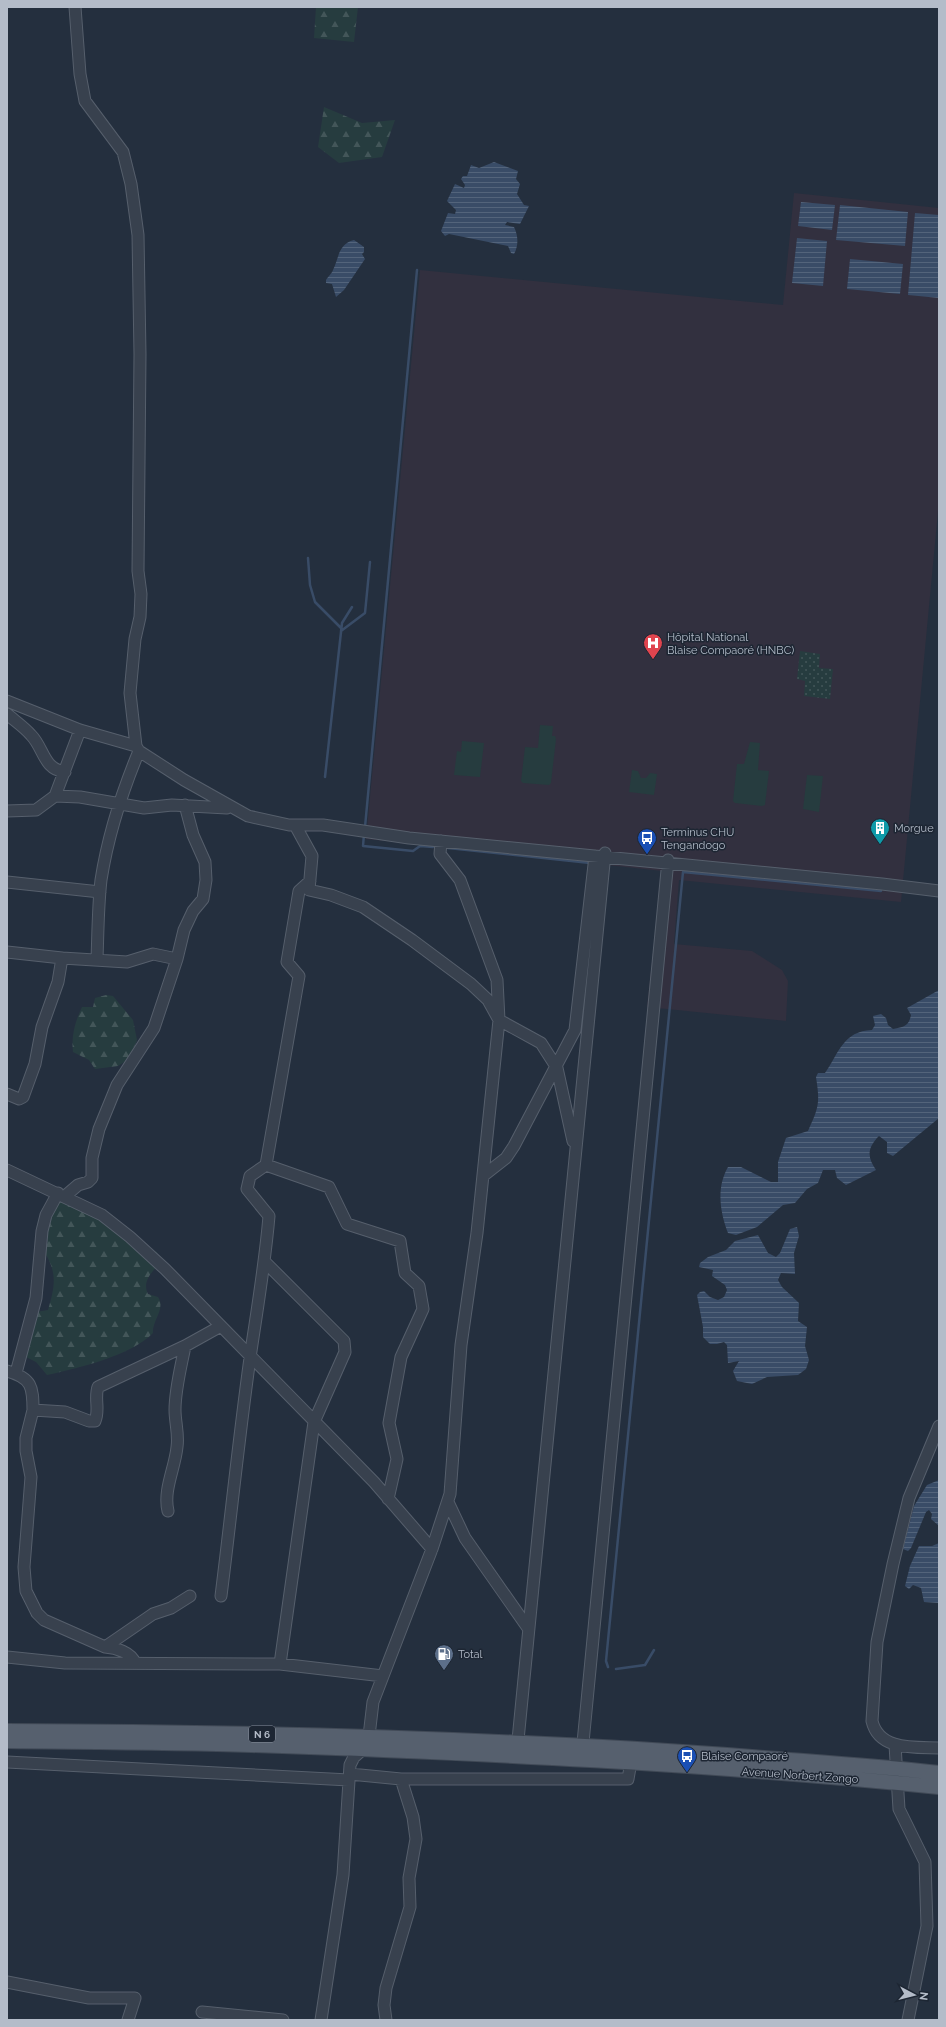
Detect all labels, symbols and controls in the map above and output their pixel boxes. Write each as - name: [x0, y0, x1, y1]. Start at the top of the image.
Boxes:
- place label: Hôpital National Blaise Compaoré (HNBC): [667, 631, 794, 657]
- hospital icon: Hôpital National Blaise Compaoré (HNBC): [642, 632, 664, 660]
- building icon: Morgue: [869, 817, 891, 845]
- place label: Morgue: [894, 822, 934, 835]
- place label: Terminus CHU Tengandogo: [661, 826, 734, 852]
- bus stop icon: Terminus CHU Tengandogo: [636, 827, 658, 855]
- fuel station icon: Total: [433, 1643, 455, 1671]
- place label: Total: [458, 1648, 483, 1661]
- road number: N 6: [249, 1726, 275, 1742]
- bus stop icon: Blaise Compaoré: [676, 1745, 698, 1773]
- place label: Blaise Compaoré: [701, 1750, 788, 1763]
- street label: Avenue Norbert Zongo: [741, 1765, 859, 1786]
- north arrow: [894, 1975, 934, 2015]
- text: N: [916, 1991, 930, 2001]

